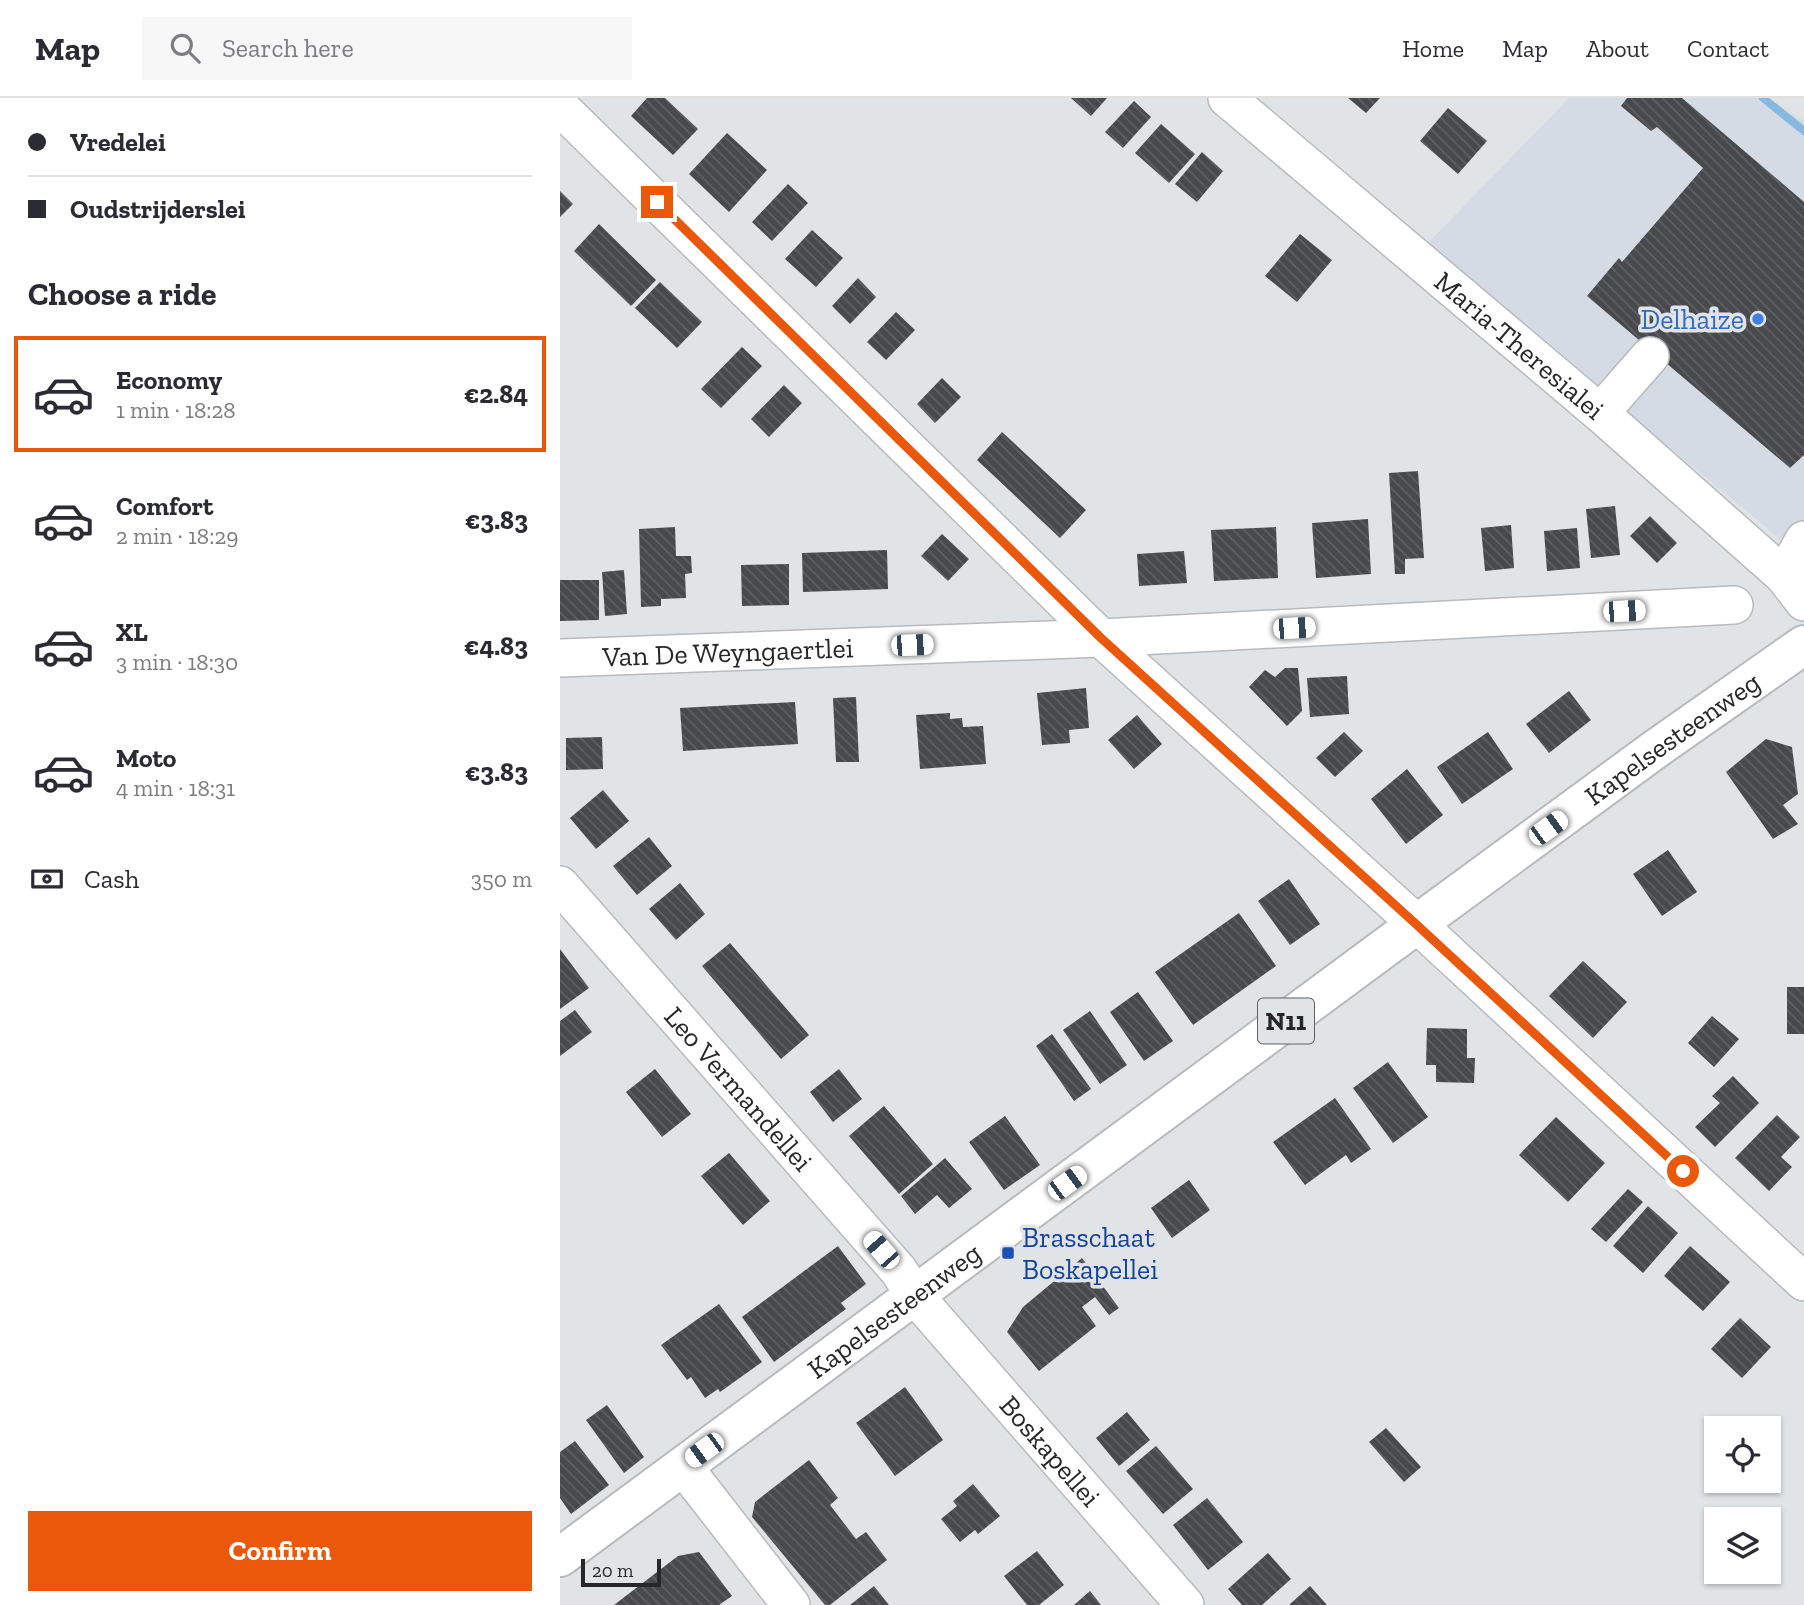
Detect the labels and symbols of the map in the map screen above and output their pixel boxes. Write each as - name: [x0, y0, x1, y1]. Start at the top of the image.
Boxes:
- route end: [641, 186, 673, 218]
- street label: Maria-Theresialei: [1428, 265, 1611, 426]
- place label: Delhaize: [1640, 303, 1744, 336]
- marker: Delhaize: [1750, 311, 1766, 327]
- car: [1603, 599, 1646, 623]
- car: [1273, 616, 1316, 640]
- street label: Van De Weyngaertlei: [601, 631, 854, 673]
- car: [891, 634, 934, 656]
- street label: Kapelsesteenweg: [1578, 665, 1766, 812]
- car: [1525, 807, 1572, 849]
- road number: N11: [1258, 998, 1314, 1044]
- street label: Leo Vermandellei: [658, 1000, 819, 1178]
- route start: [1667, 1155, 1699, 1187]
- car: [1044, 1162, 1091, 1204]
- place label: Brasschaat Boskapellei: [1022, 1221, 1158, 1286]
- car: [860, 1227, 903, 1273]
- street label: Kapelsesteenweg: [801, 1236, 987, 1386]
- marker: Brasschaat Boskapellei: [1000, 1245, 1016, 1261]
- street label: Boskapellei: [993, 1389, 1107, 1513]
- car: [681, 1429, 728, 1471]
- scale bar: [581, 1556, 662, 1588]

